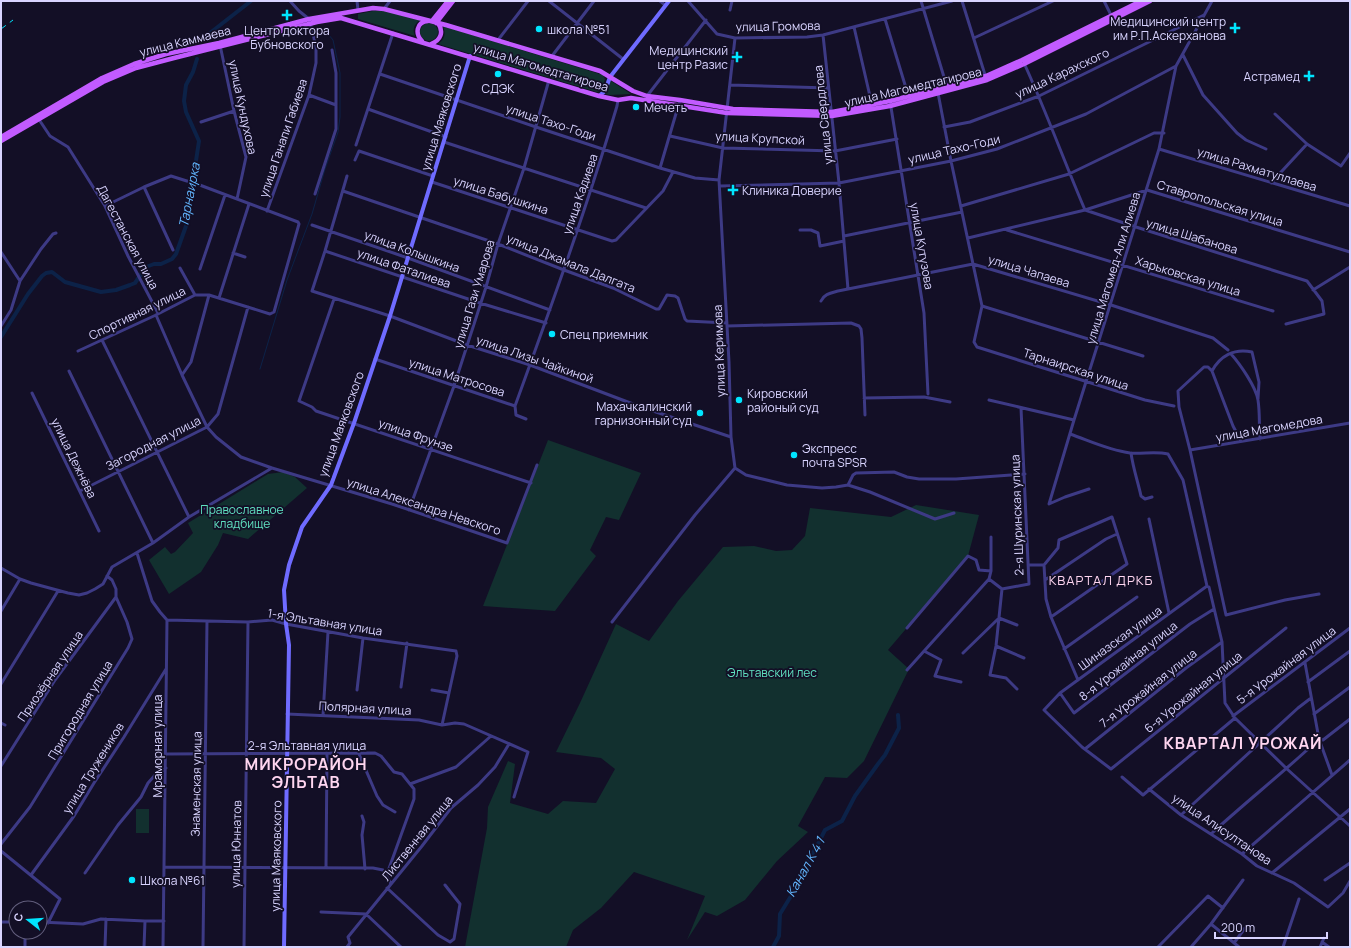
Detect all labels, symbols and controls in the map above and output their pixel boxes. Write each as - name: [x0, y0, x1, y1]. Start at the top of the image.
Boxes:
- marker: Центр доктора Бубновского: [281, 9, 293, 21]
- place label: Медицинский центр им Р.П.Аскерханова: [1110, 13, 1226, 44]
- street label: улица Громова: [735, 17, 821, 35]
- street label: улица Каммаева: [138, 21, 232, 61]
- place label: школа №51: [547, 21, 610, 38]
- place label: Центр доктора Бубновского: [244, 22, 330, 53]
- marker: Медицинский центр им Р.П.Аскерханова: [1229, 22, 1241, 34]
- marker: школа №51: [534, 24, 544, 34]
- street label: улица Магомедтагирова: [471, 38, 611, 96]
- place label: Медицинский центр Разис: [649, 42, 728, 73]
- street label: улица Карахского: [1012, 44, 1112, 102]
- marker: Медицинский центр Разис: [731, 51, 743, 63]
- street label: улица Кундухова: [225, 58, 261, 156]
- street label: улица Маяковского: [417, 61, 465, 173]
- street label: улица Магомедтагирова: [843, 63, 983, 111]
- street label: улица Свердлова: [809, 65, 837, 165]
- place label: Астрамед: [1244, 68, 1300, 85]
- marker: СДЭК: [493, 69, 503, 79]
- marker: Астрамед: [1303, 70, 1315, 82]
- street label: улица Ганапи Габиева: [255, 76, 311, 200]
- place label: СДЭК: [482, 80, 515, 97]
- street label: улица Тахо-Годи: [504, 99, 598, 145]
- place label: Мечеть: [644, 99, 687, 116]
- marker: Мечеть: [631, 102, 641, 112]
- street label: улица Крупской: [715, 127, 805, 149]
- street label: улица Тахо-Годи: [906, 130, 1002, 168]
- street label: улица Рахматуллаева: [1195, 143, 1319, 195]
- street label: улица Кадиева: [558, 151, 602, 237]
- water label: Тарнаирка: [174, 160, 204, 229]
- street label: улица Бабушкина: [451, 172, 551, 218]
- street label: Ставропольская улица: [1155, 176, 1285, 230]
- street label: Дагестанская улица: [93, 182, 163, 292]
- place label: Клиника Доверие: [742, 182, 842, 199]
- marker: Клиника Доверие: [727, 184, 739, 196]
- street label: улица Магомед-Али Алиева: [1082, 190, 1144, 346]
- street label: улица Кутузова: [906, 201, 938, 291]
- street label: улица Шабанова: [1144, 214, 1240, 258]
- street label: улица Колышкина: [362, 226, 462, 276]
- street label: улица Джамала Далгата: [504, 229, 638, 297]
- street label: улица Гази Умарова: [449, 238, 499, 350]
- street label: улица Фаталиева: [355, 244, 453, 292]
- street label: улица Чапаева: [986, 251, 1072, 291]
- street label: Харьковская улица: [1133, 252, 1243, 300]
- street label: Спортивная улица: [86, 282, 188, 344]
- street label: улица Керимова: [709, 304, 729, 398]
- place label: Спец приемник: [560, 326, 649, 343]
- marker: Спец приемник: [547, 329, 557, 339]
- street label: улица Лизы Чайкиной: [474, 331, 596, 387]
- street label: Тарнаирская улица: [1021, 344, 1131, 394]
- street label: улица Матросова: [407, 353, 507, 401]
- street label: улица Маяковского: [314, 369, 368, 479]
- place label: Кировский районый суд: [747, 385, 819, 416]
- marker: Кировский районый суд: [734, 395, 744, 405]
- place label: Махачкалинский гарнизонный суд: [595, 398, 692, 429]
- marker: Махачкалинский гарнизонный суд: [695, 408, 705, 418]
- street label: улица Магомедова: [1214, 410, 1324, 446]
- street label: Загородная улица: [103, 412, 203, 474]
- street label: улица Фрунзе: [376, 414, 456, 456]
- street label: улица Дежнёва: [47, 415, 101, 501]
- place label: Экспресс почта SPSR: [802, 440, 867, 471]
- marker: Экспресс почта SPSR: [789, 450, 799, 460]
- street label: 2-я Шуринская улица: [1006, 454, 1028, 576]
- street label: улица Александра Невского: [345, 473, 503, 539]
- park label: Православное кладбище: [200, 501, 284, 532]
- district label: КВАРТАЛ ДРКБ: [1049, 571, 1153, 589]
- street label: Шиназская улица: [1075, 602, 1165, 674]
- street label: 1-я Эльтавная улица: [266, 605, 384, 639]
- street label: 8-я Урожайная улица: [1075, 617, 1181, 705]
- street label: 5-я Урожайная улица: [1233, 622, 1339, 708]
- street label: Приозёрная улица: [13, 627, 87, 725]
- street label: 7-я Урожайная улица: [1096, 645, 1200, 731]
- street label: 6-я Урожайная улица: [1141, 647, 1245, 737]
- street label: Пригородная улица: [44, 657, 116, 763]
- park label: Эльтавский лес: [727, 664, 817, 681]
- street label: Мраморная улица: [149, 694, 166, 798]
- street label: Полярная улица: [318, 697, 412, 719]
- street label: улица Тружеников: [58, 719, 128, 817]
- street label: Знаменская улица: [187, 731, 205, 837]
- district label: КВАРТАЛ УРОЖАЙ: [1163, 732, 1323, 754]
- street label: 2-я Эльтавная улица: [248, 737, 366, 754]
- district label: МИКРОРАЙОН ЭЛЬТАВ: [245, 753, 367, 793]
- street label: улица Алисултанова: [1169, 789, 1275, 869]
- street label: Лиственная улица: [377, 792, 457, 884]
- street label: улица Юннатов: [227, 799, 245, 888]
- street label: улица Маяковского: [267, 800, 285, 912]
- water label: Канал К 4 1: [781, 833, 829, 900]
- place label: Школа №61: [140, 872, 205, 889]
- marker: Школа №61: [127, 875, 137, 885]
- north arrow: [8, 900, 48, 940]
- text: С: [10, 911, 26, 923]
- scale bar: [1215, 914, 1327, 940]
- text: 200 m: [1221, 919, 1255, 936]

